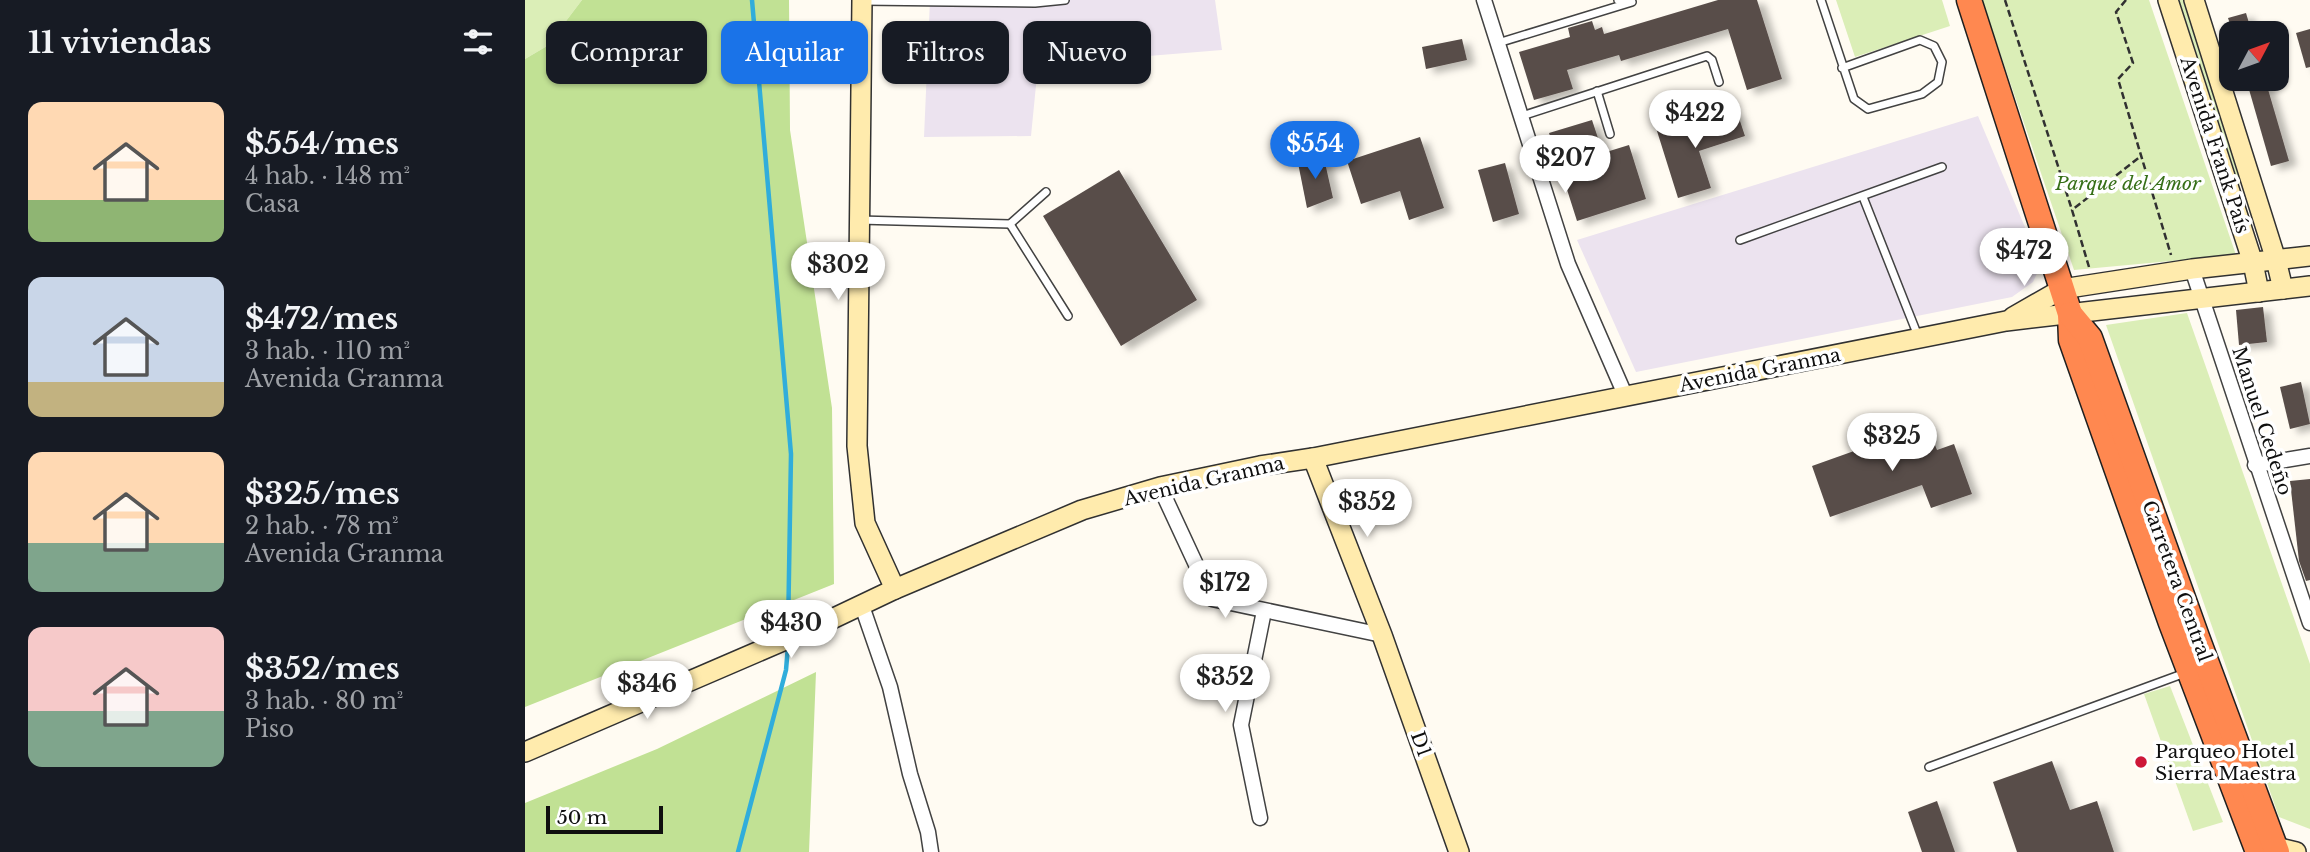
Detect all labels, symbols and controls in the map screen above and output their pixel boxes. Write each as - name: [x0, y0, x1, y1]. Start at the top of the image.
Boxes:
- chip: Comprar: [546, 21, 707, 84]
- chip: Alquilar: [721, 21, 868, 84]
- chip: Filtros: [882, 21, 1009, 84]
- chip: Nuevo: [1023, 21, 1151, 84]
- north arrow: [2219, 21, 2289, 91]
- map controls: [2219, 21, 2289, 91]
- icon: filters: [459, 23, 497, 61]
- text: 11 viviendas: [28, 24, 211, 61]
- street label: Avenida Frank País: [2175, 53, 2254, 236]
- pin: $422: [1654, 90, 1736, 150]
- text: $422: [1665, 99, 1725, 127]
- pin: $554: [1274, 122, 1356, 181]
- text: $554/mes: [245, 125, 399, 162]
- icon: home: [84, 130, 168, 214]
- text: $554: [1286, 130, 1344, 158]
- pin: $207: [1524, 136, 1606, 195]
- text: $207: [1535, 144, 1595, 172]
- text: 4 hab. · 148 m²: [245, 162, 410, 190]
- park label: Parque del Amor: [2054, 172, 2202, 195]
- text: Casa: [245, 190, 299, 218]
- pin: $472: [1983, 229, 2065, 288]
- text: $472: [1996, 237, 2052, 265]
- pin: $302: [797, 243, 879, 302]
- text: $302: [807, 251, 869, 279]
- text: $472/mes: [245, 300, 398, 337]
- icon: home: [84, 305, 168, 389]
- text: 3 hab. · 110 m²: [245, 337, 410, 365]
- street label: Avenida Granma: [1676, 343, 1843, 397]
- street label: Manuel Cedeño: [2227, 344, 2297, 498]
- text: Avenida Granma: [245, 365, 443, 393]
- pin: $325: [1851, 414, 1933, 473]
- text: $325: [1863, 422, 1921, 450]
- street label: Avenida Granma: [1121, 451, 1287, 511]
- text: $325/mes: [245, 475, 400, 512]
- icon: home: [84, 480, 168, 564]
- pin: $352: [1326, 480, 1408, 539]
- text: $352: [1338, 488, 1396, 516]
- street label: Carretera Central: [2137, 497, 2217, 665]
- text: 2 hab. · 78 m²: [245, 512, 399, 540]
- text: Avenida Granma: [245, 540, 443, 568]
- pin: $172: [1184, 560, 1266, 620]
- text: $172: [1199, 569, 1251, 597]
- pin: $430: [750, 600, 832, 660]
- text: $430: [760, 609, 822, 637]
- text: $352/mes: [245, 650, 400, 687]
- pin: $352: [1184, 654, 1266, 714]
- icon: home: [84, 655, 168, 739]
- pin: $346: [606, 662, 688, 721]
- text: $352: [1196, 663, 1254, 691]
- text: $346: [617, 670, 677, 698]
- text: 3 hab. · 80 m²: [245, 687, 403, 715]
- text: Piso: [245, 715, 294, 743]
- street label: D1: [1406, 728, 1436, 760]
- place label: Parqueo Hotel Sierra Maestra: [2155, 740, 2297, 785]
- marker: Parqueo Hotel Sierra Maestra: [2133, 754, 2149, 770]
- scale bar: [546, 803, 663, 835]
- text: 50 m: [557, 806, 607, 829]

